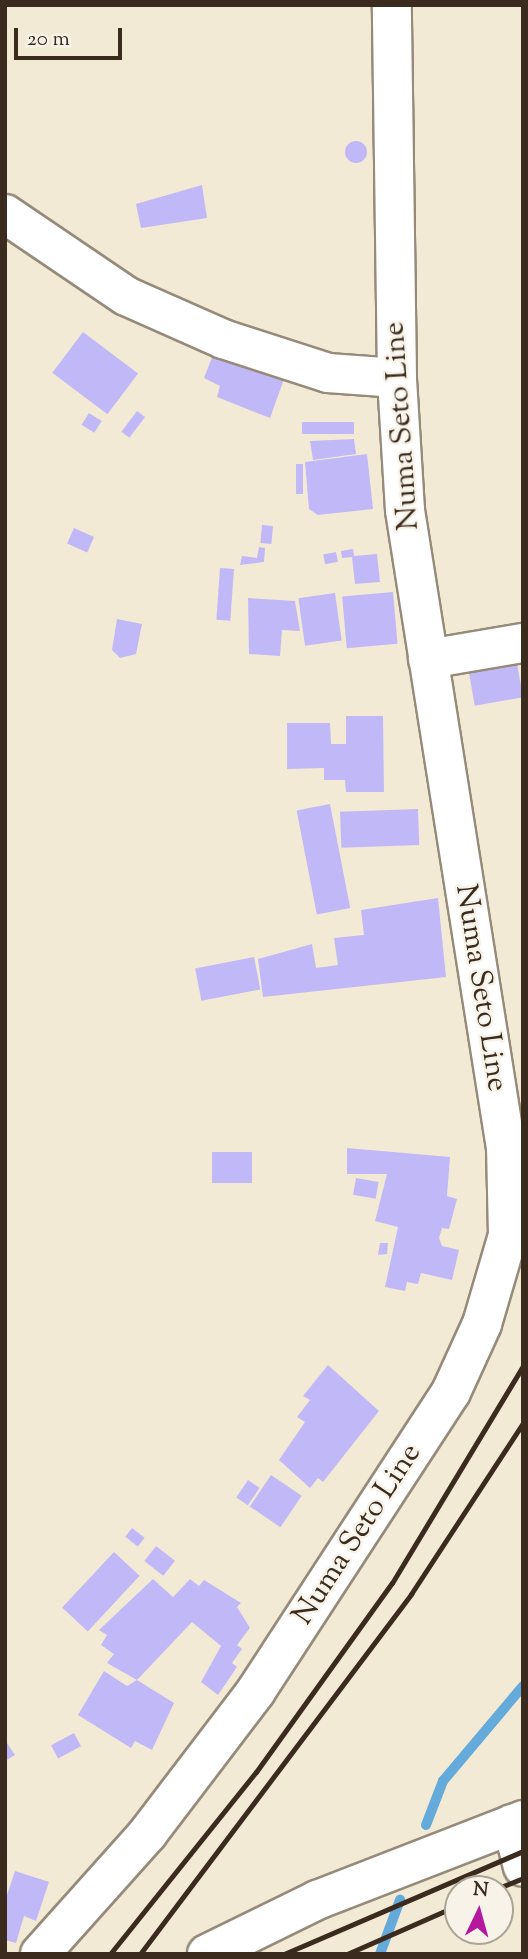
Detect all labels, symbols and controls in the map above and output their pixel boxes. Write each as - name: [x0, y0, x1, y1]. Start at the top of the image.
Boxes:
- scale bar: [18, 14, 126, 58]
- text: 20 m: [27, 25, 70, 55]
- street label: Numa Seto Line: [378, 321, 428, 531]
- street label: Numa Seto Line: [446, 882, 514, 1094]
- street label: Numa Seto Line: [286, 1438, 430, 1632]
- north arrow: [444, 1875, 514, 1945]
- text: N: [472, 1876, 489, 1905]

